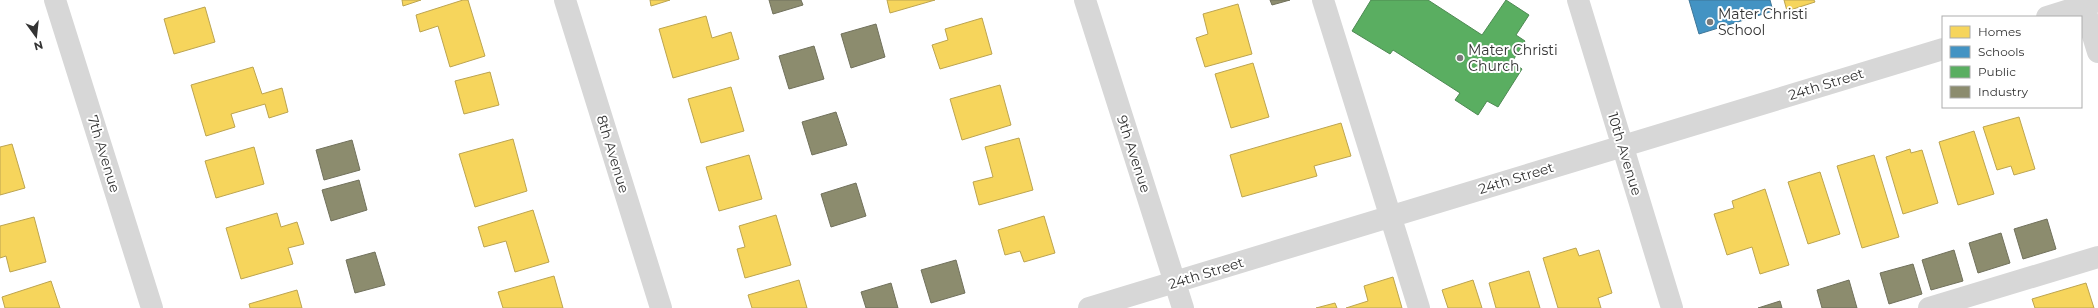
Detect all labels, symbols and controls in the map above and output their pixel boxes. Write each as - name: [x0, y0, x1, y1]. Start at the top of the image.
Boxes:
- place label: Mater Christi School: [1718, 5, 1808, 39]
- north arrow: [16, 16, 56, 56]
- legend: [1942, 16, 2082, 108]
- marker: Mater Christi School: [1705, 17, 1715, 27]
- text: Homes: [1978, 24, 2021, 39]
- text: N: [32, 38, 45, 54]
- place label: Mater Christi Church: [1468, 41, 1558, 75]
- text: Schools: [1978, 44, 2024, 59]
- marker: Mater Christi Church: [1455, 53, 1465, 63]
- street label: 24th Street: [1786, 64, 1866, 104]
- text: Public: [1978, 64, 2016, 79]
- text: Industry: [1978, 84, 2028, 99]
- street label: 10th Avenue: [1604, 110, 1646, 198]
- street label: 7th Avenue: [84, 113, 124, 195]
- street label: 8th Avenue: [593, 113, 633, 195]
- street label: 9th Avenue: [1113, 113, 1155, 195]
- street label: 24th Street: [1476, 158, 1556, 198]
- street label: 24th Street: [1166, 253, 1246, 293]

